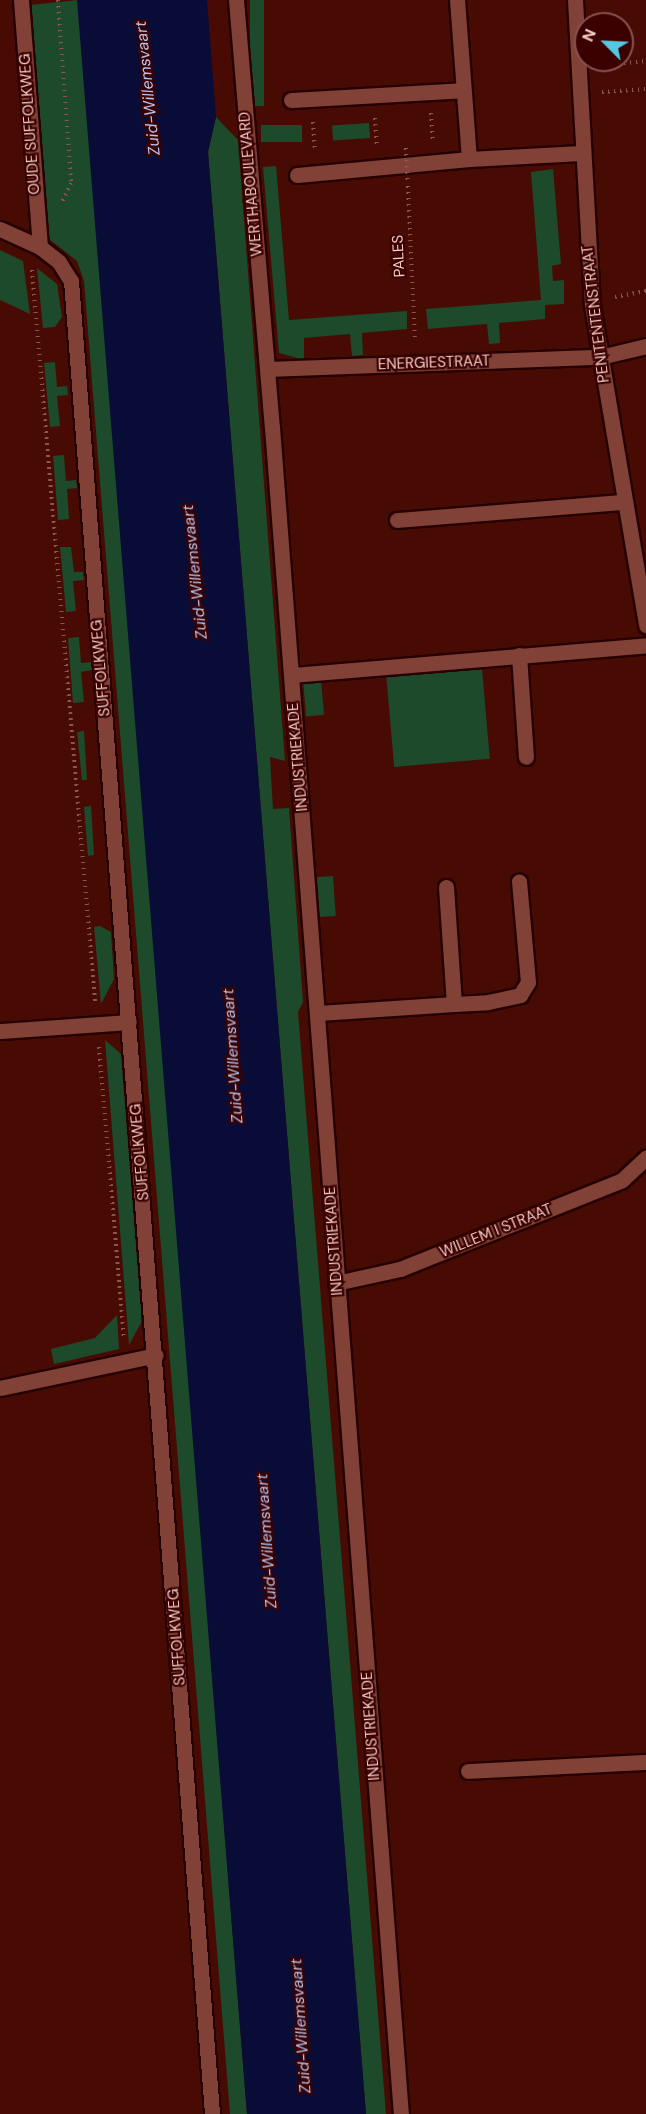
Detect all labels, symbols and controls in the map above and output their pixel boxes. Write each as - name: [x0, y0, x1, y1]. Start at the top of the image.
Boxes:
- north arrow: [574, 12, 634, 72]
- water label: Zuid-Willemsvaart: [131, 20, 165, 156]
- text: N: [577, 26, 601, 45]
- street label: OUDE SUFFOLKWEG: [16, 53, 44, 195]
- street label: WERTHABOULEVARD: [236, 111, 266, 257]
- street label: PALES: [389, 234, 409, 278]
- street label: PENITENTENSTRAAT: [579, 244, 613, 384]
- street label: ENERGIESTRAAT: [377, 352, 491, 374]
- water label: Zuid-Willemsvaart: [178, 504, 212, 640]
- street label: SUFFOLKWEG: [88, 619, 114, 717]
- street label: INDUSTRIEKADE: [284, 702, 312, 812]
- water label: Zuid-Willemsvaart: [219, 988, 247, 1124]
- street label: SUFFOLKWEG: [127, 1103, 153, 1201]
- street label: INDUSTRIEKADE: [321, 1186, 347, 1296]
- street label: WILLEM I STRAAT: [437, 1200, 555, 1262]
- water label: Zuid-Willemsvaart: [253, 1473, 281, 1609]
- street label: SUFFOLKWEG: [165, 1588, 189, 1686]
- street label: INDUSTRIEKADE: [358, 1671, 384, 1781]
- water label: Zuid-Willemsvaart: [287, 1958, 315, 2094]

